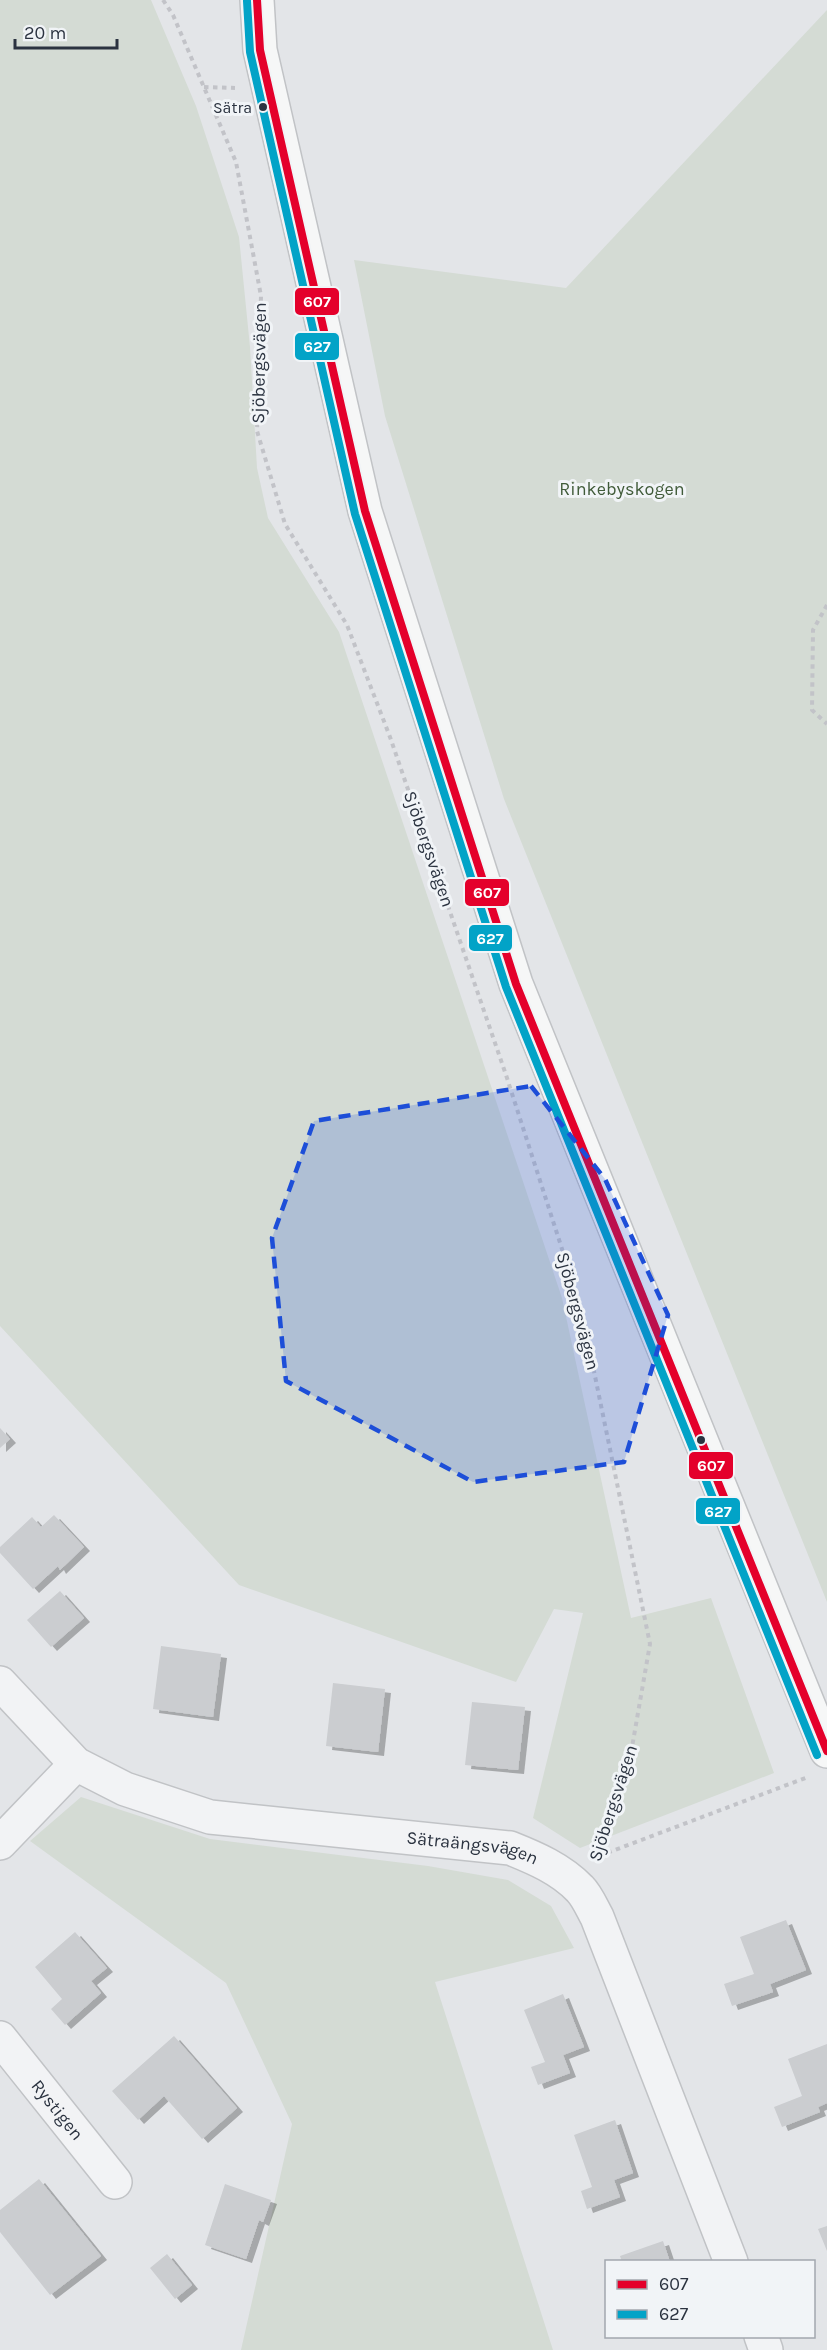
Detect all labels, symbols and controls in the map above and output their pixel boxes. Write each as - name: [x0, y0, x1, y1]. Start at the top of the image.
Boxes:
- scale bar: [15, 12, 117, 50]
- text: 20 m: [24, 22, 66, 44]
- place label: Sätra: [213, 98, 252, 117]
- marker: Sätra: [257, 101, 269, 113]
- line badge: 607: [294, 287, 340, 316]
- text: 607: [303, 292, 331, 311]
- street label: Sjöbergsvägen: [247, 302, 271, 424]
- line badge: 627: [294, 332, 340, 361]
- text: 627: [303, 337, 331, 356]
- park label: Rinkebyskogen: [559, 478, 685, 500]
- street label: Sjöbergsvägen: [399, 788, 459, 910]
- line badge: 607: [464, 878, 510, 907]
- text: 607: [473, 883, 501, 902]
- line badge: 627: [468, 924, 513, 952]
- text: 627: [476, 929, 504, 948]
- street label: Sjöbergsvägen: [552, 1250, 604, 1372]
- unlabelled marker: [695, 1434, 707, 1446]
- line badge: 607: [688, 1451, 734, 1480]
- text: 607: [697, 1456, 725, 1475]
- line badge: 627: [695, 1497, 741, 1525]
- text: 627: [704, 1502, 732, 1521]
- street label: Sjöbergsvägen: [584, 1742, 642, 1864]
- street label: Sätraängsvägen: [405, 1826, 542, 1870]
- street label: Rystigen: [27, 2075, 88, 2145]
- legend: [605, 2260, 815, 2338]
- text: 607: [659, 2273, 689, 2295]
- text: 627: [659, 2303, 689, 2325]

